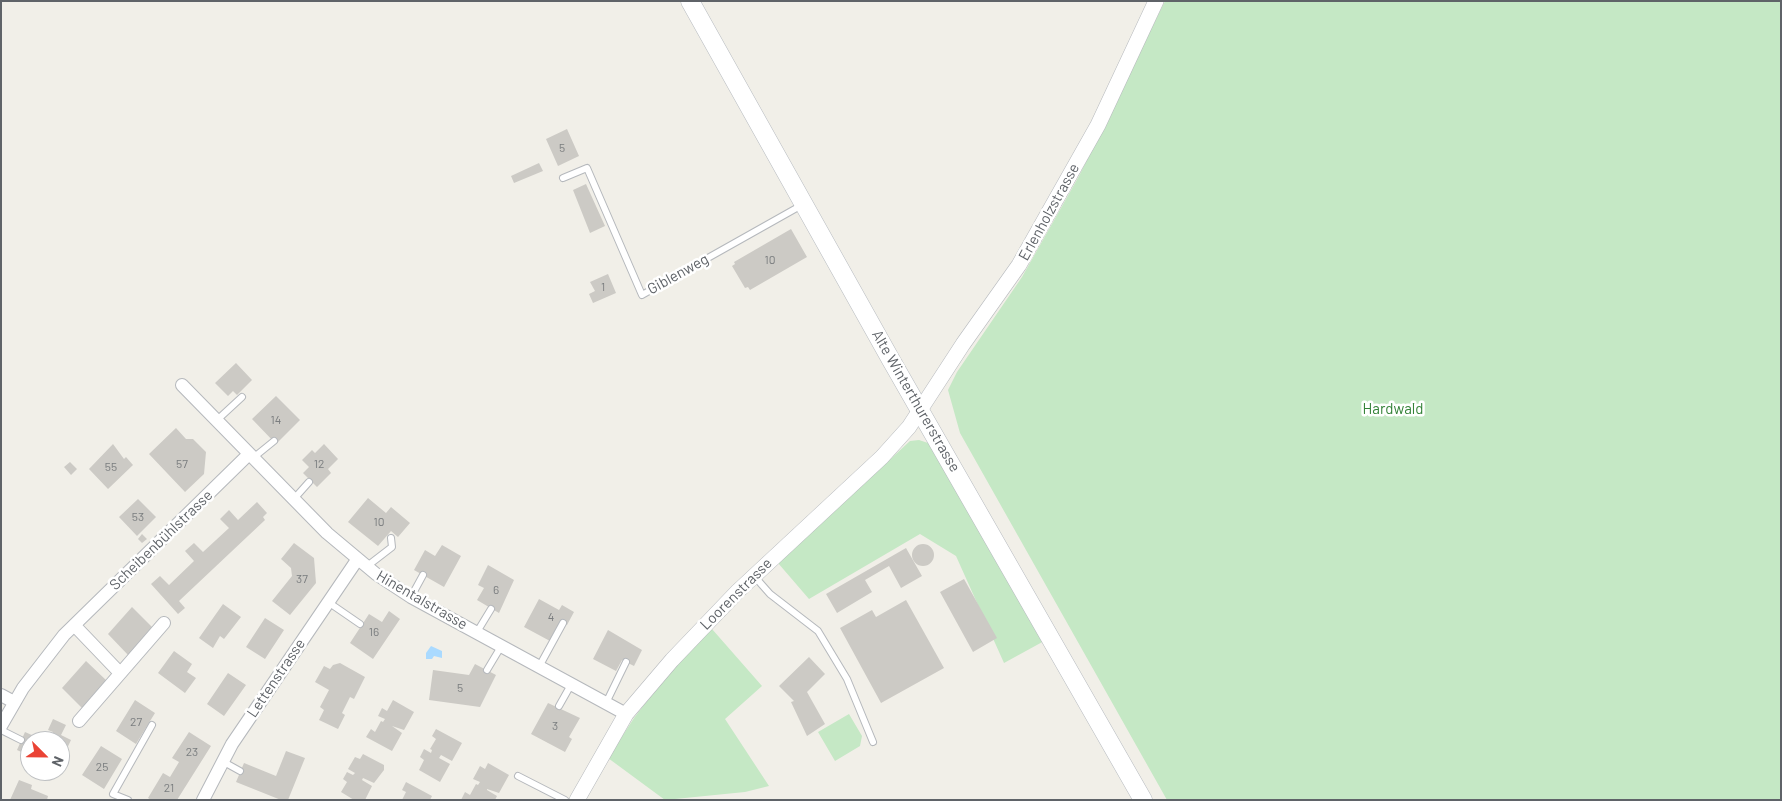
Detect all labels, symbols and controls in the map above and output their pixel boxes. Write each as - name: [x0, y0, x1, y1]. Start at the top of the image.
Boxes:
- house number: 5: [559, 141, 565, 155]
- street label: Erlenholzstrasse: [1015, 160, 1083, 264]
- street label: Giblenweg: [644, 250, 712, 298]
- house number: 10: [765, 253, 775, 267]
- house number: 1: [601, 280, 605, 294]
- street label: Alte Winterthurerstrasse: [868, 327, 964, 475]
- park label: Hardwald: [1362, 400, 1424, 418]
- house number: 14: [271, 413, 281, 427]
- house number: 57: [176, 457, 188, 471]
- house number: 12: [314, 457, 324, 471]
- house number: 55: [105, 460, 117, 474]
- street label: Scheibenbühlstrasse: [106, 486, 216, 594]
- house number: 53: [132, 510, 144, 524]
- house number: 10: [374, 515, 384, 529]
- street label: Loorenstrasse: [696, 554, 776, 634]
- street label: Hinentalstrasse: [373, 567, 471, 633]
- house number: 37: [296, 572, 308, 586]
- house number: 6: [493, 583, 499, 597]
- house number: 4: [548, 610, 554, 624]
- house number: 16: [369, 625, 379, 639]
- street label: Lettenstrasse: [243, 635, 309, 721]
- house number: 5: [457, 681, 463, 695]
- house number: 27: [130, 715, 142, 729]
- house number: 3: [552, 719, 558, 733]
- north arrow: [20, 731, 70, 781]
- house number: 23: [186, 745, 198, 759]
- text: N: [49, 754, 68, 769]
- house number: 25: [96, 760, 108, 774]
- house number: 21: [164, 781, 174, 795]

